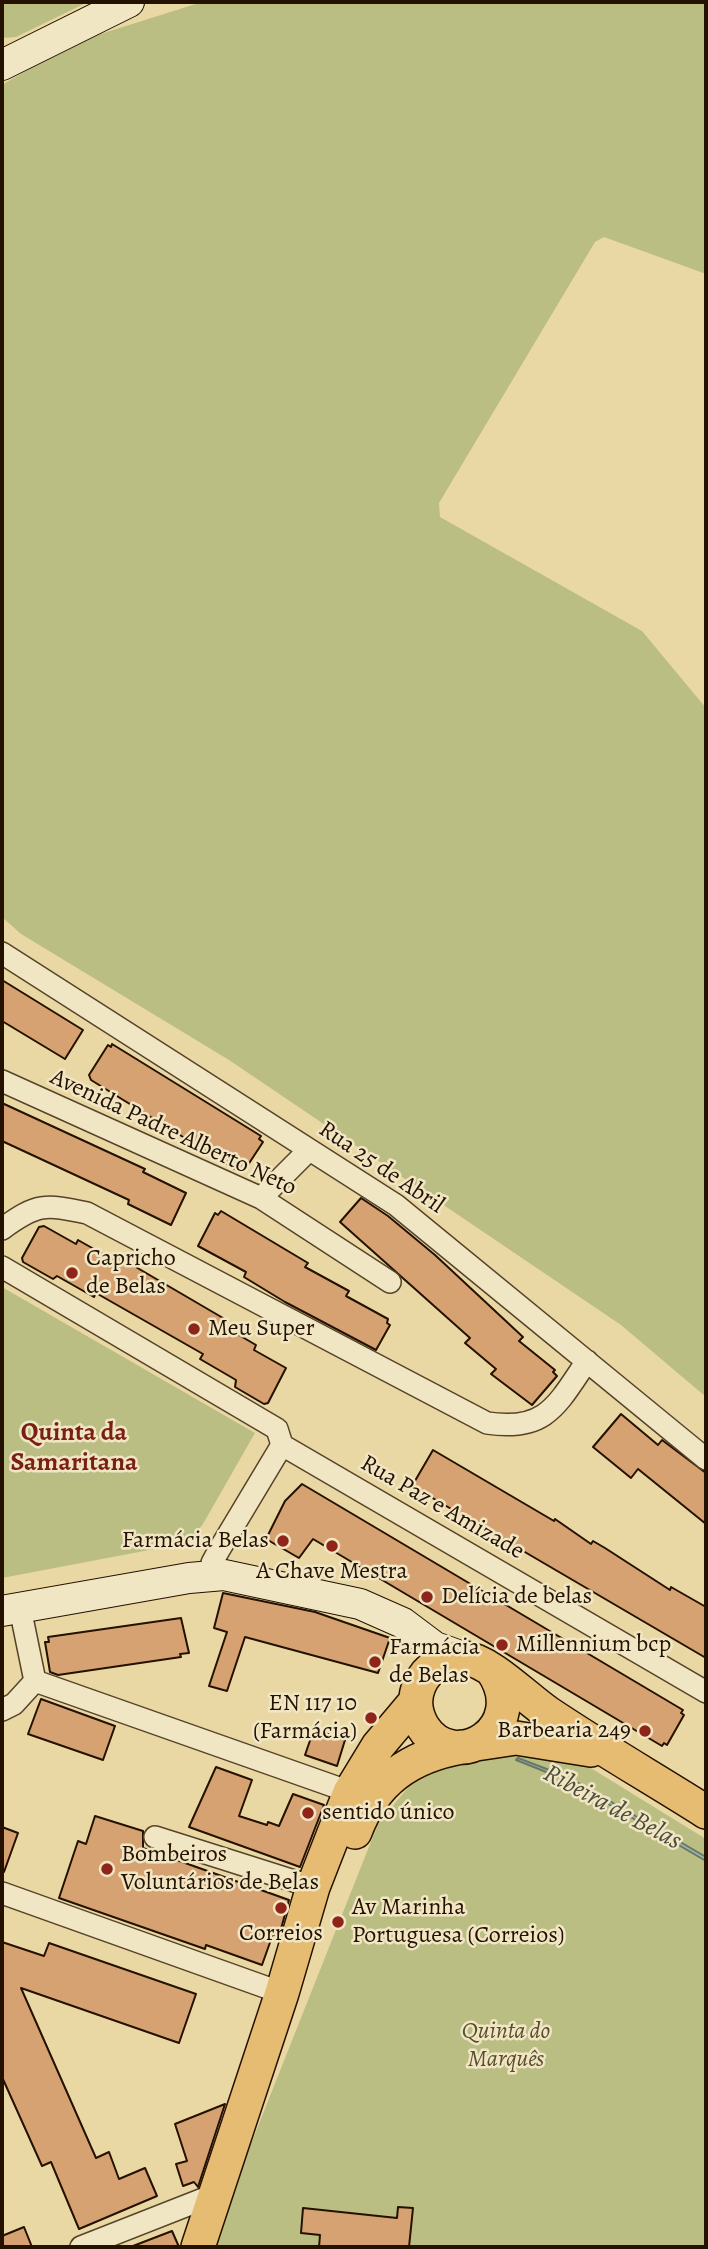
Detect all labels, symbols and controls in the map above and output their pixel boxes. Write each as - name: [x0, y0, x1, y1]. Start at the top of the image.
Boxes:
- street label: Avenida Padre Alberto Neto: [45, 1063, 301, 1203]
- street label: Rua 25 de Abril: [313, 1115, 449, 1221]
- place label: Capricho de Belas: [86, 1245, 176, 1301]
- marker: Capricho de Belas: [64, 1265, 80, 1281]
- place label: Meu Super: [208, 1315, 315, 1343]
- marker: Meu Super: [186, 1321, 202, 1337]
- district label: Quinta da Samaritana: [10, 1418, 138, 1480]
- street label: Rua Paz e Amizade: [355, 1449, 529, 1567]
- place label: Farmácia Belas: [122, 1527, 269, 1555]
- marker: Farmácia Belas: [275, 1533, 291, 1549]
- marker: A Chave Mestra: [324, 1538, 340, 1554]
- place label: A Chave Mestra: [256, 1558, 408, 1586]
- place label: Delícia de belas: [441, 1583, 592, 1611]
- marker: Delícia de belas: [419, 1589, 435, 1605]
- place label: Millennium bcp: [516, 1631, 671, 1659]
- place label: Farmácia de Belas: [389, 1634, 480, 1690]
- marker: Millennium bcp: [494, 1637, 510, 1653]
- marker: Farmácia de Belas: [367, 1654, 383, 1670]
- place label: EN 117 10 (Farmácia): [253, 1690, 357, 1746]
- marker: EN 117 10 (Farmácia): [363, 1710, 379, 1726]
- place label: Barbearia 249: [497, 1717, 631, 1745]
- marker: Barbearia 249: [637, 1723, 653, 1739]
- water label: Ribeira de Belas: [538, 1759, 686, 1857]
- place label: sentido único: [322, 1799, 455, 1827]
- marker: sentido único: [300, 1805, 316, 1821]
- place label: Bombeiros Voluntários de Belas: [121, 1841, 319, 1897]
- marker: Bombeiros Voluntários de Belas: [99, 1861, 115, 1877]
- place label: Av Marinha Portuguesa (Correios): [352, 1894, 564, 1950]
- marker: Correios: [273, 1900, 289, 1916]
- marker: Av Marinha Portuguesa (Correios): [330, 1914, 346, 1930]
- place label: Correios: [239, 1920, 323, 1948]
- park label: Quinta do Marquês: [462, 2018, 550, 2074]

